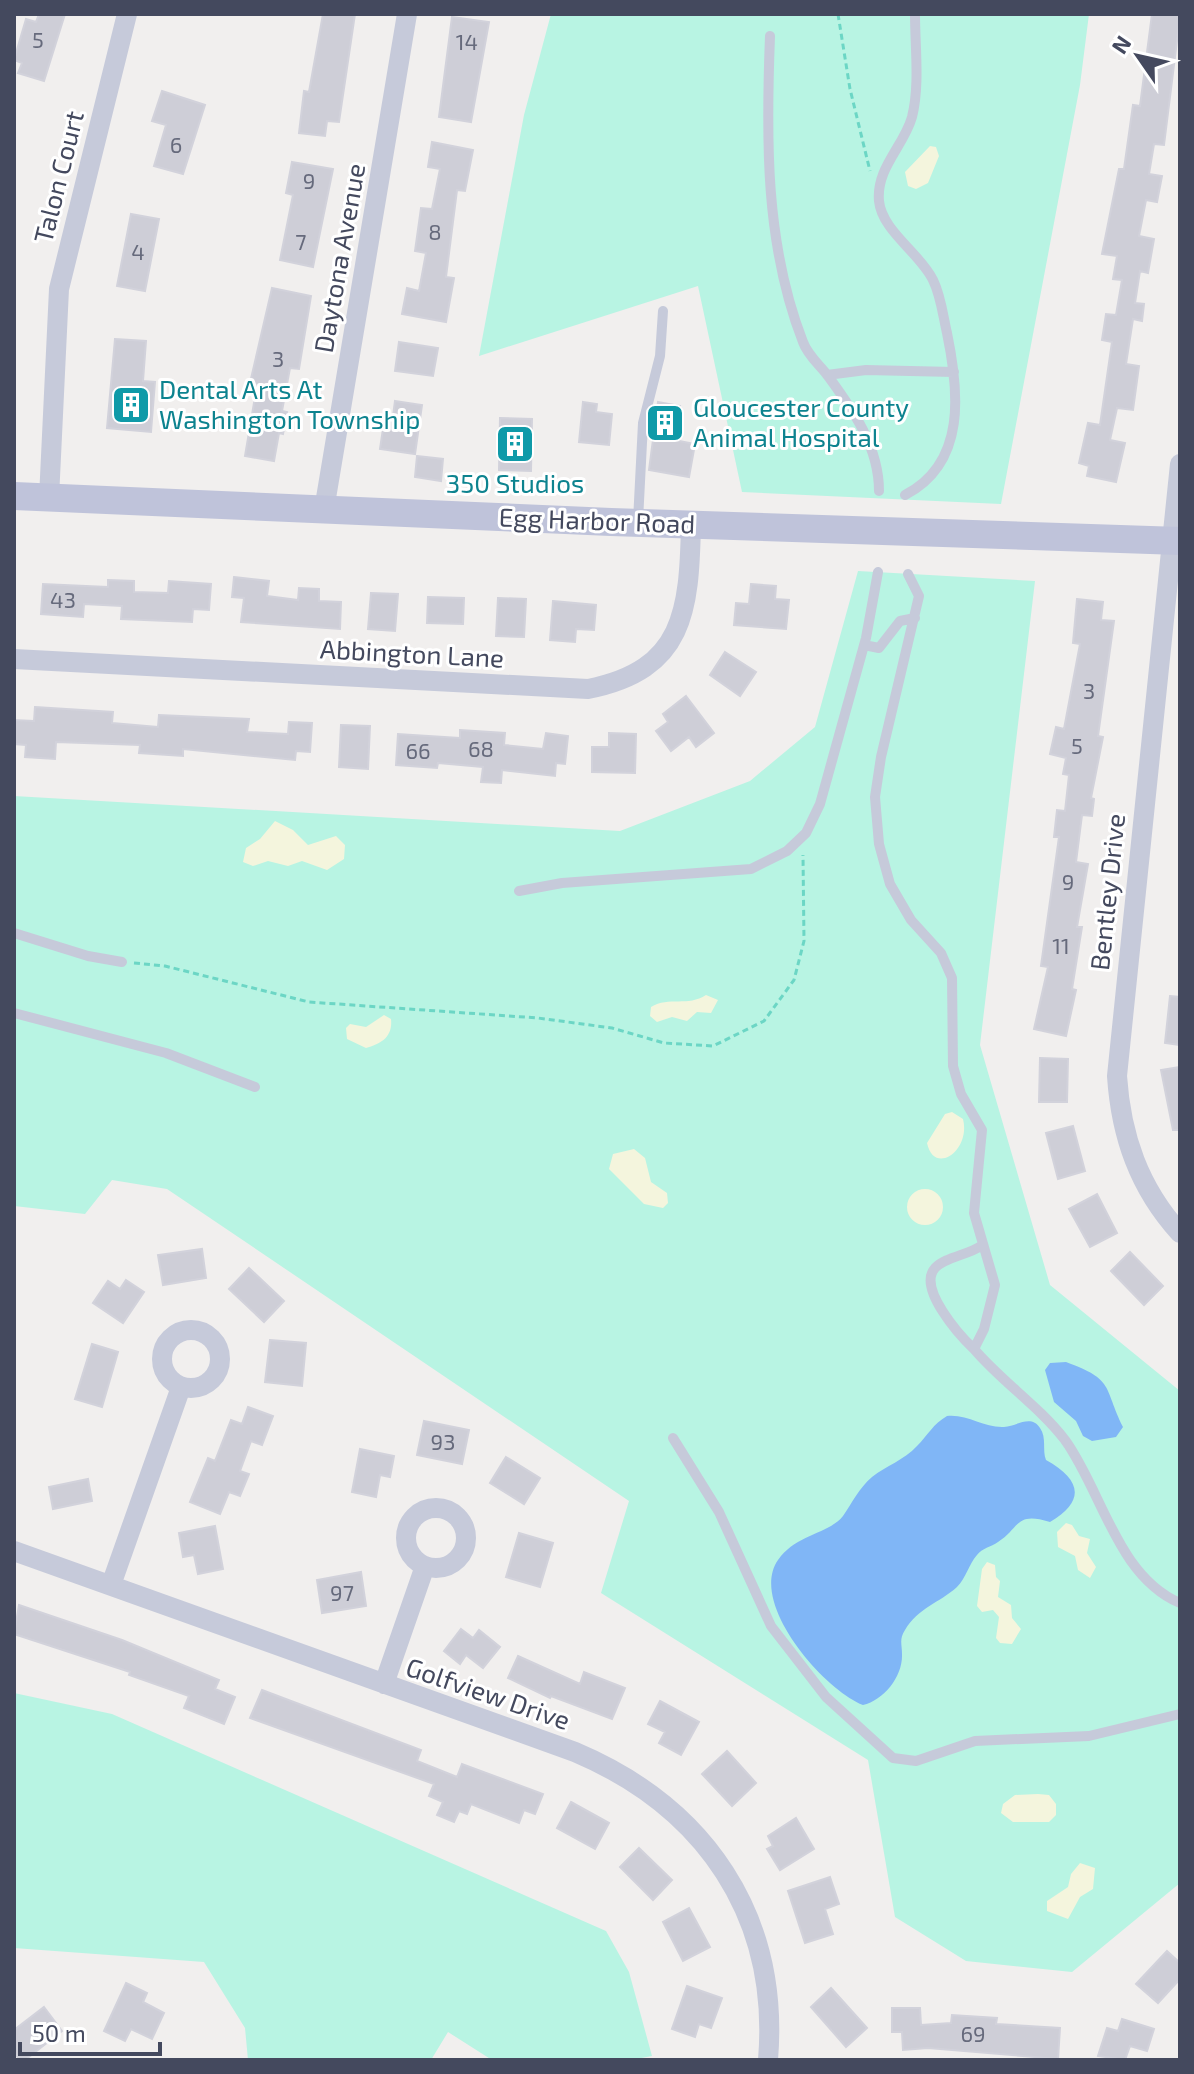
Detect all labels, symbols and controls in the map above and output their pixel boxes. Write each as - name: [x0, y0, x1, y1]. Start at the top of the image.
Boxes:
- north arrow: [1098, 16, 1178, 96]
- house number: 5: [32, 26, 44, 52]
- house number: 14: [456, 28, 478, 54]
- text: N: [1105, 30, 1136, 58]
- street label: Talon Court: [26, 107, 89, 246]
- house number: 6: [170, 131, 182, 157]
- street label: Daytona Avenue: [307, 161, 370, 355]
- house number: 9: [303, 167, 315, 193]
- house number: 8: [428, 218, 442, 244]
- house number: 7: [295, 228, 307, 254]
- house number: 4: [131, 238, 145, 264]
- house number: 3: [272, 345, 284, 371]
- place label: Dental Arts At Washington Township: [159, 373, 420, 434]
- building icon: Dental Arts At Washington Township: [110, 384, 152, 426]
- place label: Gloucester County Animal Hospital: [693, 391, 909, 452]
- building icon: Gloucester County Animal Hospital: [644, 402, 686, 444]
- building icon: 350 Studios: [494, 423, 536, 465]
- place label: 350 Studios: [446, 467, 584, 498]
- street label: Egg Harbor Road: [498, 501, 696, 538]
- house number: 43: [50, 586, 76, 612]
- street label: Abbington Lane: [319, 632, 505, 673]
- house number: 3: [1083, 677, 1095, 703]
- house number: 5: [1071, 732, 1083, 758]
- house number: 68: [468, 735, 494, 761]
- house number: 66: [405, 737, 431, 763]
- street label: Bentley Drive: [1083, 812, 1130, 972]
- house number: 9: [1062, 868, 1074, 894]
- house number: 11: [1052, 932, 1070, 958]
- house number: 93: [431, 1428, 455, 1454]
- house number: 97: [330, 1579, 354, 1605]
- street label: Golfview Drive: [402, 1650, 574, 1735]
- scale bar: [20, 2006, 160, 2056]
- text: 50 m: [32, 2018, 86, 2047]
- house number: 69: [960, 2020, 986, 2046]

